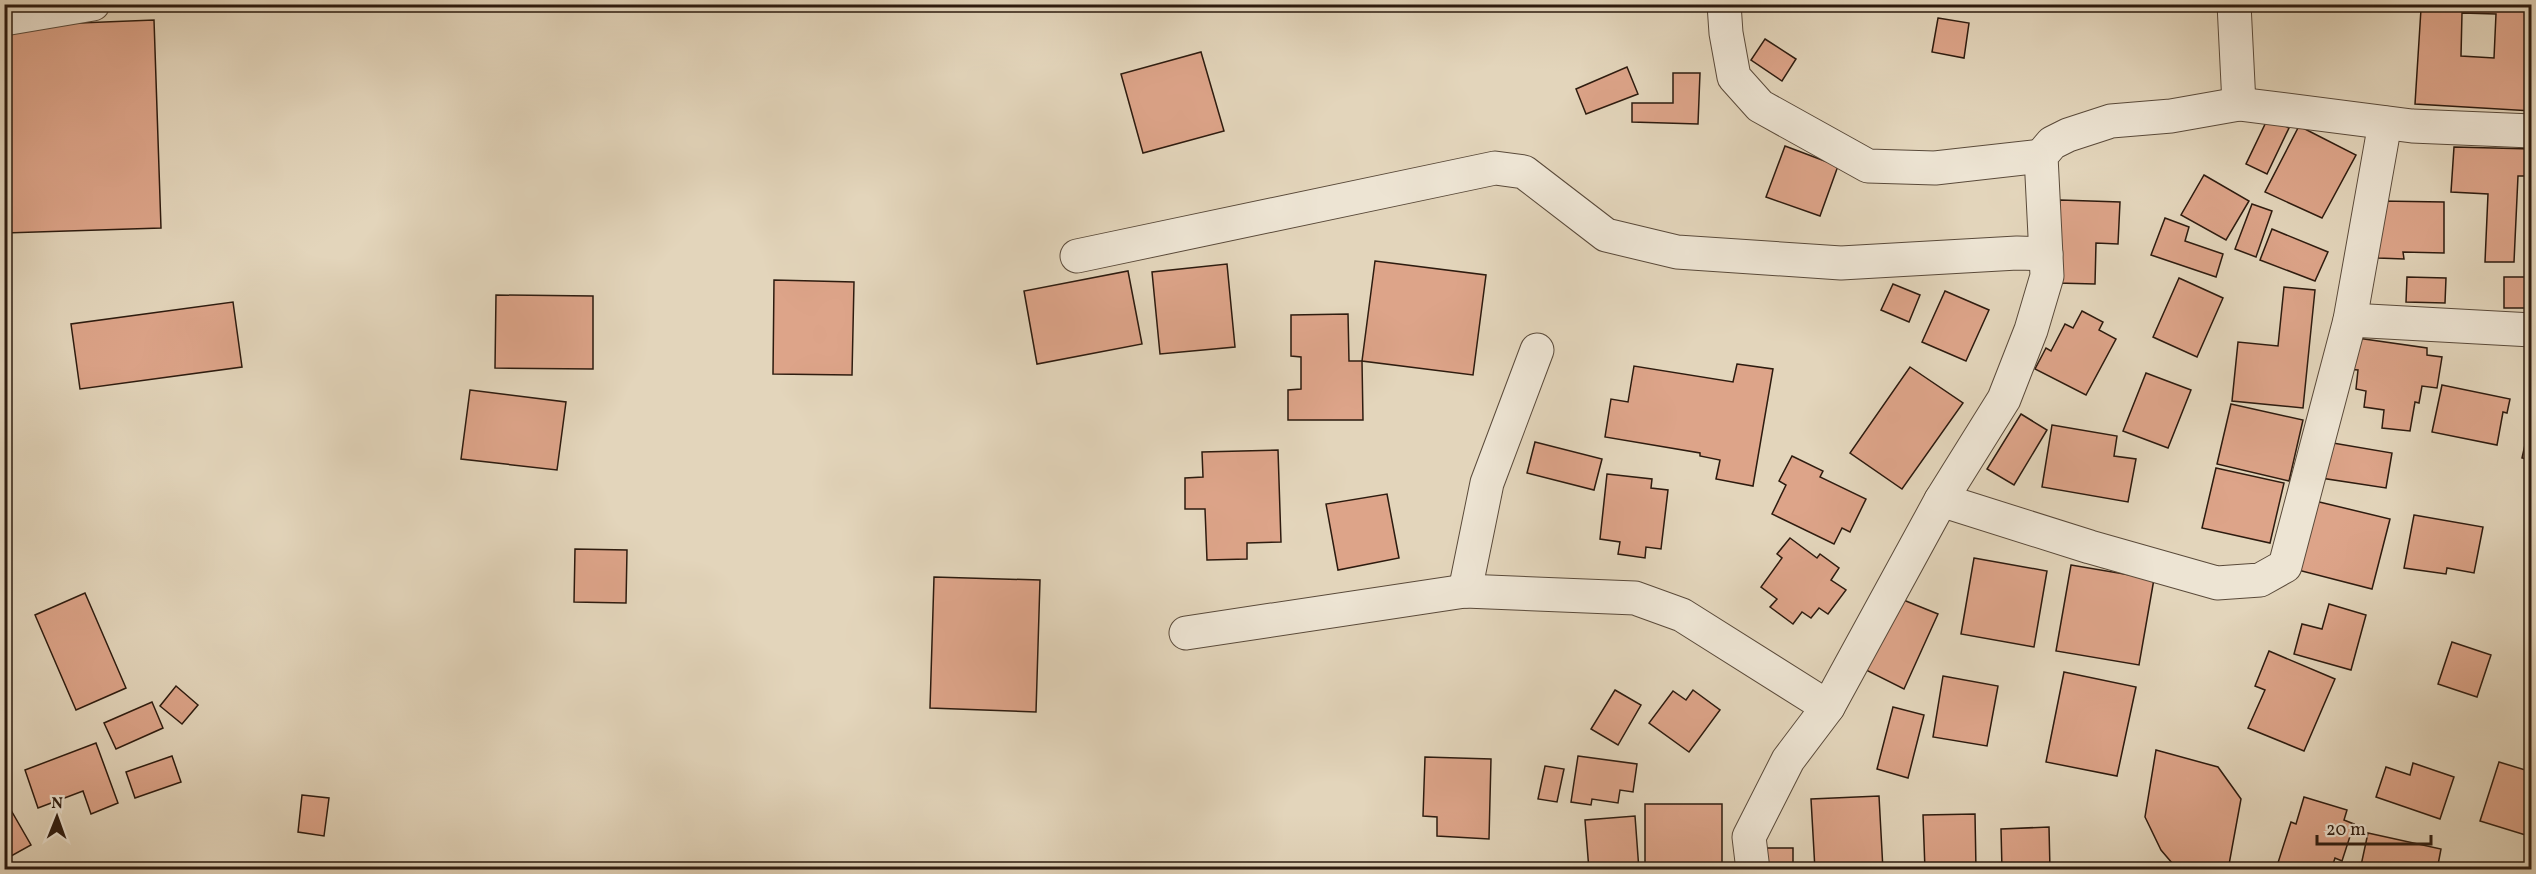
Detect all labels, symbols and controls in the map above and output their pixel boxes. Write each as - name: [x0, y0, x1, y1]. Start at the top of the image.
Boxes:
- north arrow: [27, 787, 87, 847]
- text: N: [51, 793, 64, 815]
- scale bar: [2317, 808, 2431, 846]
- text: 20 m: [2326, 818, 2366, 843]

